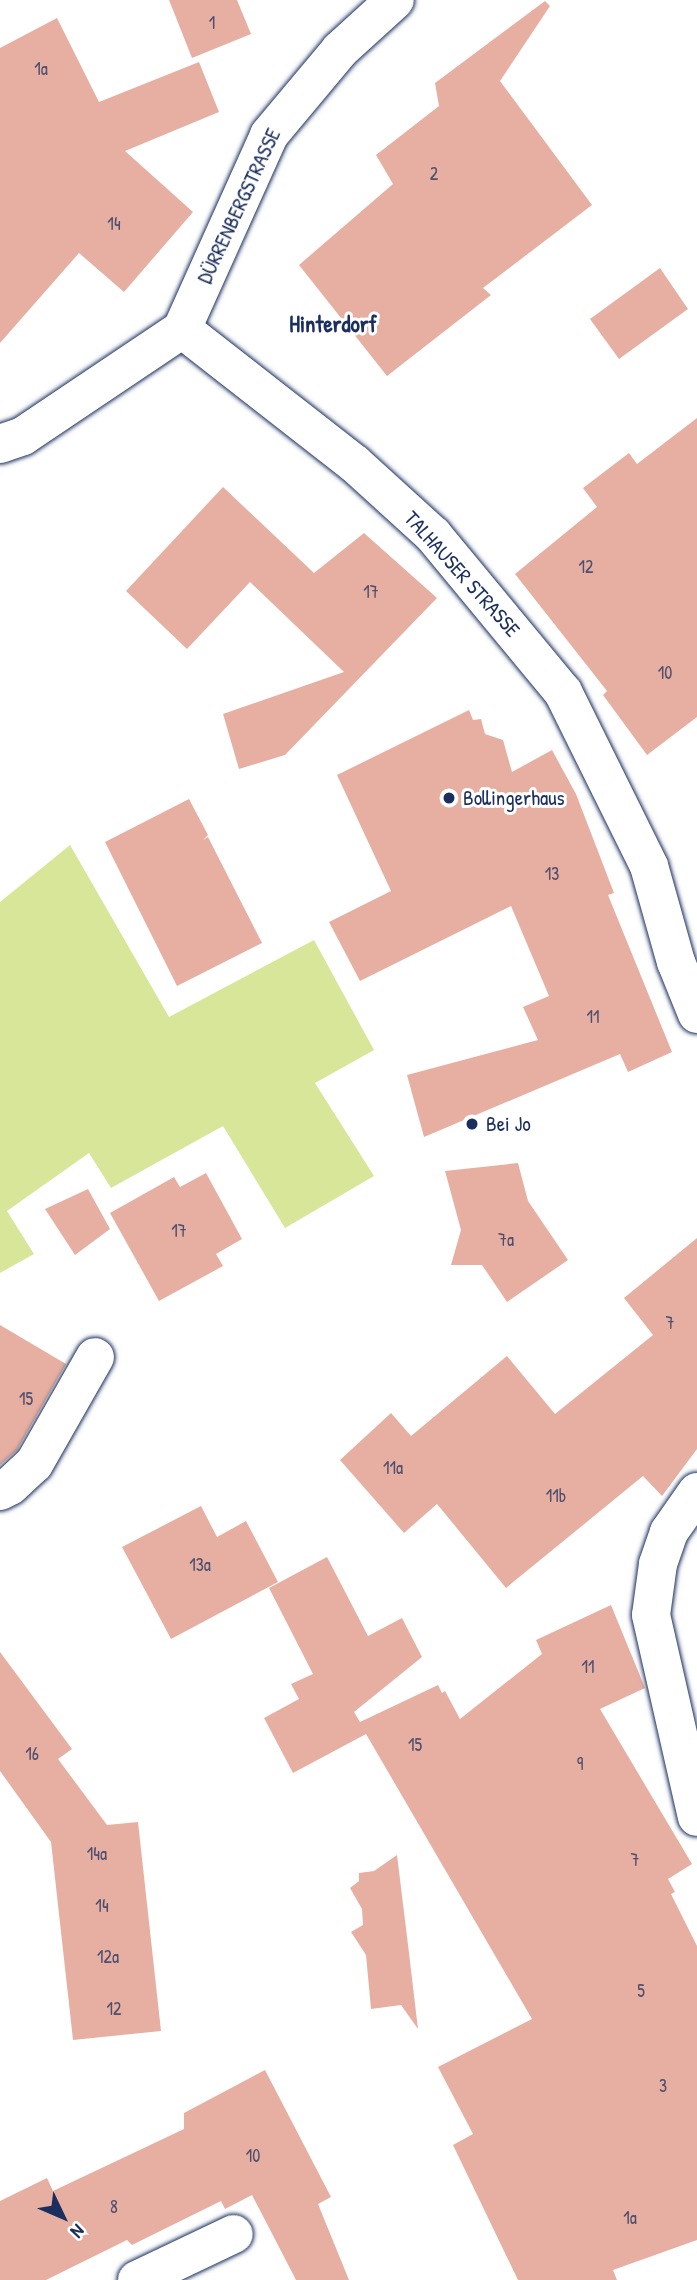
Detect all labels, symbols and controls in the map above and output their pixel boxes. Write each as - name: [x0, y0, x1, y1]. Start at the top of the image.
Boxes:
- house number: 1: [209, 12, 215, 34]
- house number: 1a: [34, 58, 48, 80]
- street label: DÜRRENBERGSTRASSE: [192, 124, 286, 288]
- house number: 2: [430, 163, 438, 185]
- house number: 14: [107, 213, 121, 235]
- district label: Hinterdorf: [289, 310, 377, 338]
- street label: TALHAUSER STRASSE: [399, 506, 525, 642]
- house number: 12: [579, 556, 593, 578]
- house number: 17: [363, 581, 379, 603]
- house number: 10: [658, 662, 672, 684]
- place label: Bollingerhaus: [463, 785, 565, 811]
- marker: Bollingerhaus: [441, 790, 457, 806]
- house number: 13: [545, 863, 559, 885]
- house number: 11: [586, 1006, 600, 1028]
- place label: Bei Jo: [486, 1111, 531, 1137]
- marker: Bei Jo: [464, 1116, 480, 1132]
- house number: 17: [171, 1220, 187, 1242]
- house number: 7a: [498, 1229, 514, 1251]
- house number: 7: [666, 1312, 674, 1334]
- house number: 15: [19, 1388, 33, 1410]
- house number: 11a: [383, 1457, 403, 1479]
- house number: 11b: [546, 1485, 566, 1507]
- house number: 13a: [189, 1554, 211, 1576]
- house number: 11: [581, 1656, 595, 1678]
- house number: 15: [408, 1734, 422, 1756]
- house number: 16: [25, 1743, 39, 1765]
- house number: 9: [577, 1753, 583, 1775]
- house number: 14a: [87, 1843, 107, 1865]
- house number: 7: [631, 1849, 639, 1871]
- house number: 14: [95, 1895, 109, 1917]
- house number: 12a: [97, 1946, 119, 1968]
- house number: 5: [637, 1980, 645, 2002]
- house number: 12: [107, 1998, 121, 2020]
- house number: 3: [659, 2075, 667, 2097]
- house number: 10: [246, 2145, 260, 2167]
- north arrow: [28, 2182, 98, 2252]
- house number: 8: [110, 2196, 118, 2218]
- house number: 1a: [623, 2207, 637, 2229]
- text: N: [65, 2219, 91, 2244]

